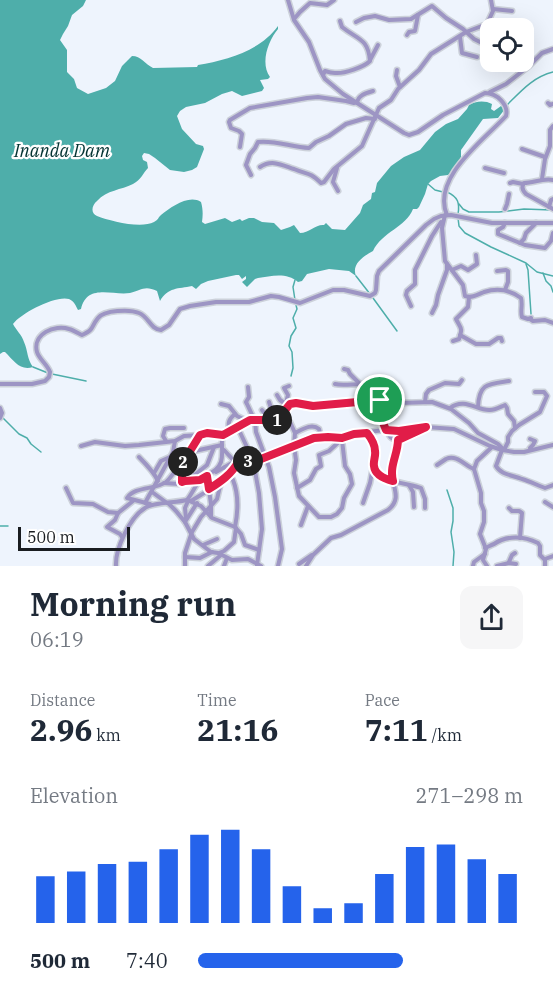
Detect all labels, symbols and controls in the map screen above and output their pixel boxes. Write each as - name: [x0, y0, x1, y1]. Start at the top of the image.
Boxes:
- map controls: [480, 18, 534, 72]
- button: locate: [480, 18, 534, 72]
- water label: Inanda Dam: [13, 139, 110, 162]
- pin: [354, 374, 405, 425]
- icon: arrive: [363, 383, 396, 416]
- pin: 1: [262, 405, 292, 435]
- text: 1: [272, 410, 282, 430]
- pin: 3: [233, 446, 263, 476]
- pin: 2: [168, 447, 198, 477]
- text: 3: [243, 451, 253, 471]
- text: 2: [178, 452, 188, 472]
- scale bar: [18, 524, 130, 552]
- text: 500 m: [27, 527, 75, 547]
- text: Morning run: [30, 582, 236, 625]
- button: share: [460, 586, 523, 649]
- text: 06:19: [30, 626, 84, 653]
- text: Distance: [30, 690, 95, 710]
- text: Time: [197, 690, 237, 710]
- text: Pace: [365, 690, 400, 710]
- text: 2.96: [30, 710, 92, 749]
- text: 21:16: [197, 710, 278, 749]
- text: 7:11: [365, 710, 428, 749]
- text: km: [92, 725, 121, 745]
- text: /km: [428, 725, 462, 745]
- text: Elevation: [30, 782, 118, 809]
- text: 271–298 m: [416, 782, 523, 809]
- text: 500 m: [30, 947, 90, 974]
- text: 7:40: [126, 947, 168, 974]

